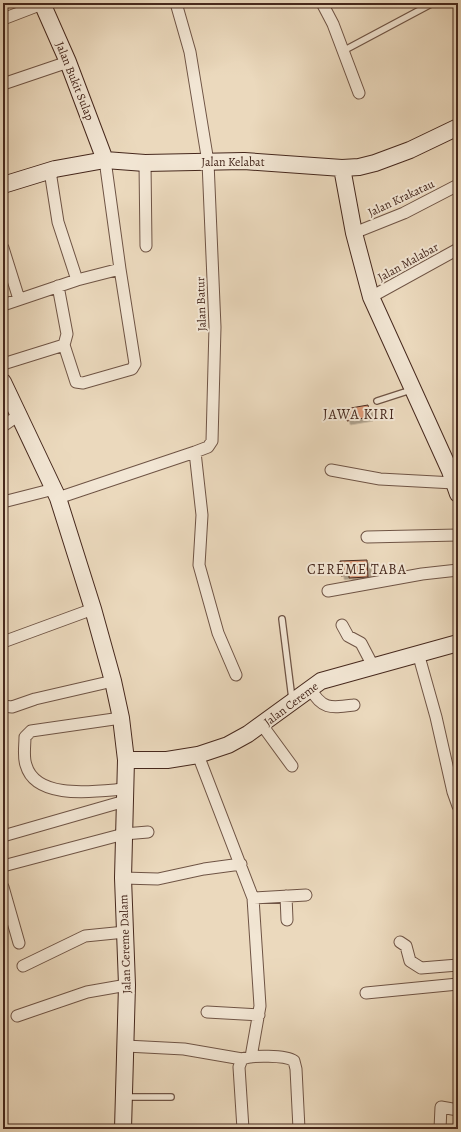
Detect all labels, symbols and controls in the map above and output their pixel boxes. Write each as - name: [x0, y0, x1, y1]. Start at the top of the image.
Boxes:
- street label: Jalan Bukit Sulap: [52, 39, 98, 123]
- street label: Jalan Kelabat: [201, 154, 265, 170]
- street label: Jalan Krakatau: [365, 175, 437, 220]
- street label: Jalan Malabar: [375, 239, 442, 285]
- street label: Jalan Batur: [192, 276, 210, 331]
- district label: JAWA KIRI: [323, 405, 395, 424]
- district label: CEREME TABA: [307, 560, 407, 579]
- street label: Jalan Cereme: [260, 678, 322, 730]
- street label: Jalan Cereme Dalam: [115, 894, 135, 994]

